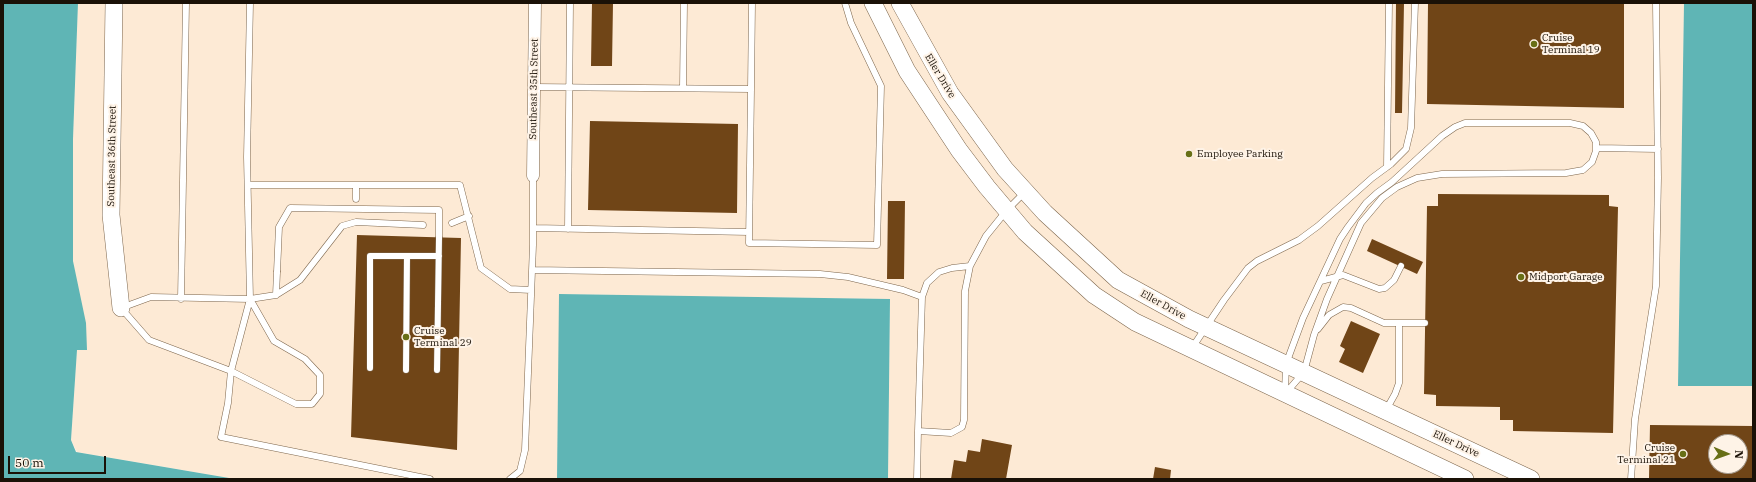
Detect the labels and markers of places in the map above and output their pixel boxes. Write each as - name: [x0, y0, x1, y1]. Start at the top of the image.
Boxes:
- place label: Cruise Terminal 19: [1542, 32, 1600, 56]
- marker: Cruise Terminal 19: [1529, 39, 1539, 49]
- place label: Employee Parking: [1197, 148, 1283, 160]
- marker: Employee Parking: [1184, 149, 1194, 159]
- place label: Midport Garage: [1529, 271, 1603, 283]
- marker: Midport Garage: [1516, 272, 1526, 282]
- place label: Cruise Terminal 29: [414, 325, 472, 348]
- marker: Cruise Terminal 29: [401, 332, 411, 342]
- place label: Cruise Terminal 21: [1617, 442, 1675, 466]
- marker: Cruise Terminal 21: [1678, 449, 1688, 459]

